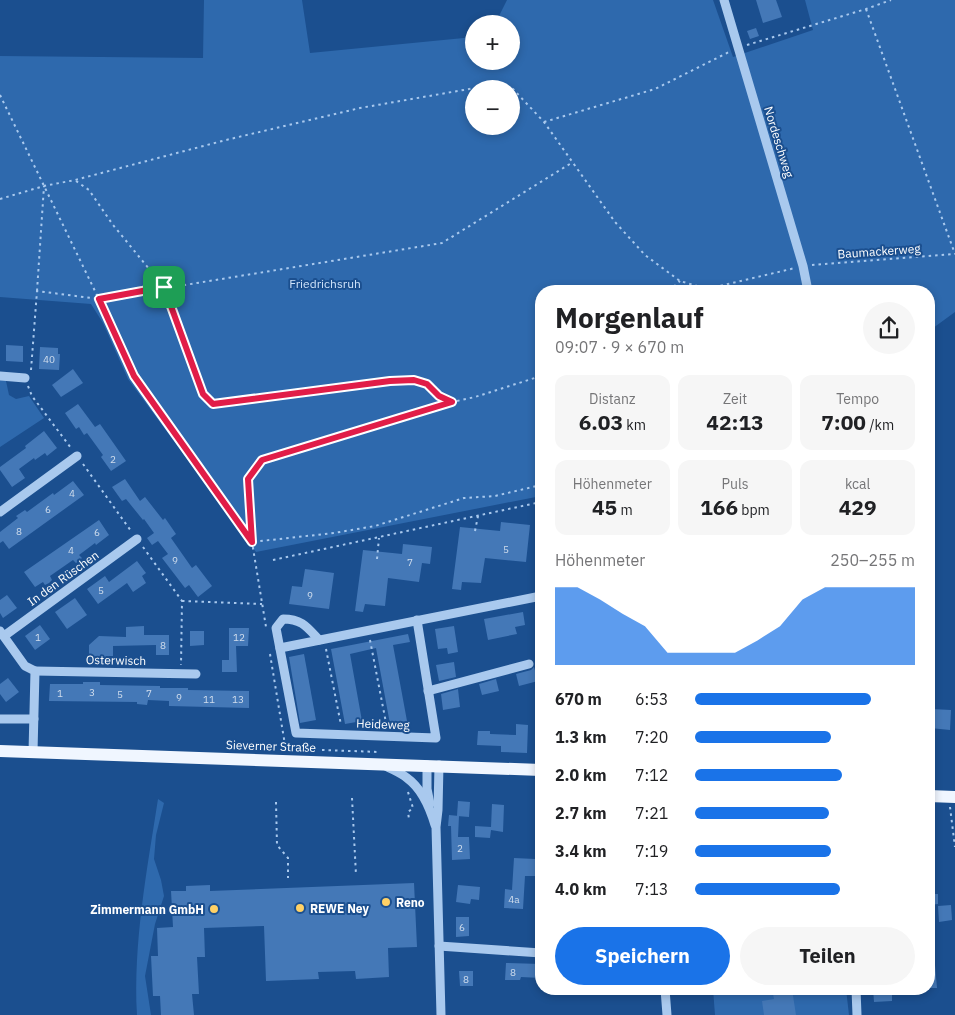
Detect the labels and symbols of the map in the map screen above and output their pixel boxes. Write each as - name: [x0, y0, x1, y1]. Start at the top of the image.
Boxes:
- street label: Nordeschweg: [761, 105, 797, 180]
- street label: Baumackerweg: [837, 241, 922, 261]
- pin: [143, 266, 185, 308]
- park label: Friedrichsruh: [289, 276, 361, 291]
- house number: 40: [43, 353, 55, 366]
- house number: 2: [110, 453, 116, 466]
- house number: 4: [69, 487, 75, 500]
- house number: 6: [45, 503, 51, 516]
- house number: 8: [16, 525, 22, 538]
- house number: 6: [94, 526, 100, 539]
- house number: 5: [503, 543, 509, 556]
- house number: 4: [68, 544, 74, 557]
- street label: In den Rüschen: [25, 547, 101, 609]
- house number: 9: [172, 554, 178, 567]
- house number: 7: [407, 556, 413, 569]
- house number: 5: [98, 584, 104, 597]
- house number: 9: [307, 589, 313, 602]
- house number: 1: [35, 631, 41, 644]
- house number: 12: [233, 631, 245, 644]
- house number: 8: [160, 639, 166, 652]
- street label: Osterwisch: [86, 652, 146, 668]
- house number: 3: [89, 686, 95, 699]
- house number: 1: [57, 687, 63, 700]
- house number: 7: [146, 687, 152, 700]
- house number: 5: [117, 688, 123, 701]
- house number: 9: [176, 691, 182, 704]
- house number: 11: [203, 693, 215, 706]
- house number: 13: [232, 693, 244, 706]
- street label: Heideweg: [356, 716, 411, 732]
- street label: Sieverner Straße: [226, 737, 317, 755]
- house number: 2: [457, 842, 463, 855]
- house number: 4a: [508, 893, 520, 906]
- place label: Reno: [396, 895, 425, 910]
- marker: Reno: [380, 896, 392, 908]
- place label: REWE Ney: [310, 901, 370, 916]
- place label: Zimmermann GmbH: [90, 902, 204, 917]
- marker: REWE Ney: [294, 902, 306, 914]
- marker: Zimmermann GmbH: [208, 903, 220, 915]
- house number: 6: [459, 921, 465, 934]
- house number: 8: [510, 966, 516, 979]
- house number: 8: [463, 973, 469, 986]

